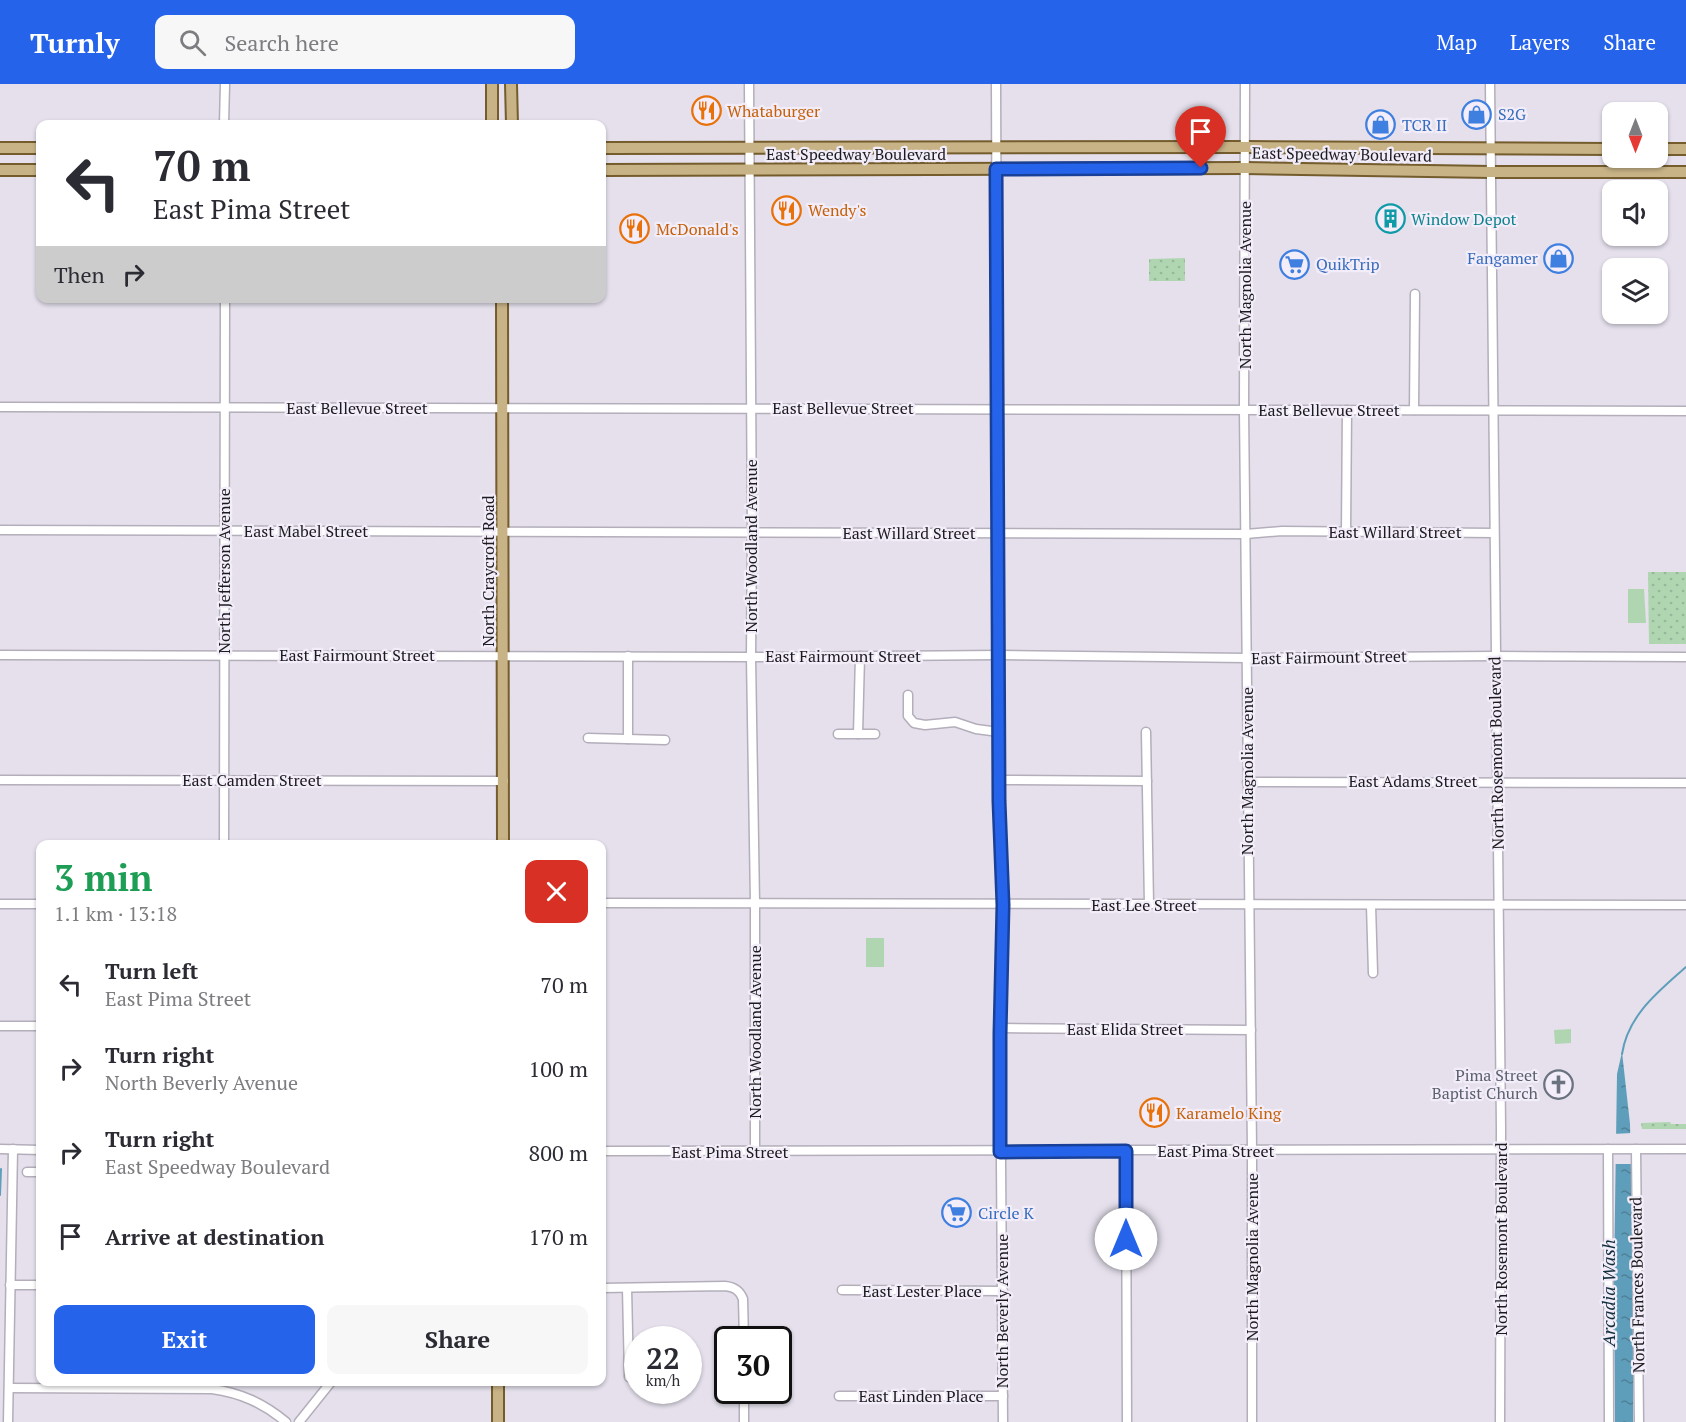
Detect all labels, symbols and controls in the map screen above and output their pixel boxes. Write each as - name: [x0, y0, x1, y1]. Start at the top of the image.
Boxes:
- search box: [155, 15, 575, 69]
- text: Turnly: [30, 24, 119, 61]
- icon: search: [176, 26, 209, 59]
- text: Search here: [224, 28, 339, 57]
- text: Map: [1436, 28, 1477, 56]
- text: Layers: [1510, 28, 1570, 56]
- text: Share: [1603, 28, 1656, 56]
- restaurant icon: Whataburger: [690, 95, 722, 127]
- shop icon: S2G: [1461, 98, 1493, 130]
- place label: Whataburger: [727, 100, 821, 122]
- north arrow: [1602, 102, 1668, 168]
- map controls: [1602, 102, 1668, 324]
- place label: S2G: [1498, 103, 1526, 125]
- pin: [1175, 106, 1226, 168]
- shop icon: TCR II: [1365, 109, 1397, 141]
- place label: TCR II: [1402, 114, 1447, 136]
- icon: arrive: [1184, 115, 1217, 148]
- text: 70 m: [153, 137, 251, 193]
- street label: East Speedway Boulevard: [1252, 141, 1432, 167]
- street label: East Speedway Boulevard: [766, 143, 946, 165]
- icon: left: [54, 144, 132, 222]
- button: sound: [1602, 180, 1668, 246]
- text: East Pima Street: [153, 191, 350, 227]
- restaurant icon: Wendy's: [771, 194, 803, 226]
- place label: Wendy's: [808, 199, 867, 221]
- street label: North Magnolia Avenue: [1234, 201, 1256, 369]
- building icon: Window Depot: [1374, 203, 1406, 235]
- place label: Window Depot: [1411, 208, 1516, 230]
- restaurant icon: McDonald's: [619, 213, 651, 245]
- place label: McDonald's: [656, 218, 739, 240]
- shop icon: Fangamer: [1543, 242, 1575, 274]
- place label: Fangamer: [1467, 247, 1539, 269]
- supermarket icon: QuikTrip: [1279, 248, 1311, 280]
- place label: QuikTrip: [1316, 253, 1380, 275]
- icon: right: [117, 258, 150, 291]
- button: layers: [1602, 258, 1668, 324]
- text: Then: [54, 260, 105, 289]
- street label: East Bellevue Street: [286, 397, 428, 419]
- street label: East Bellevue Street: [772, 397, 914, 419]
- street label: East Bellevue Street: [1258, 399, 1400, 421]
- street label: North Woodland Avenue: [740, 459, 762, 633]
- street label: North Jefferson Avenue: [213, 488, 235, 654]
- street label: North Craycroft Road: [477, 495, 499, 647]
- street label: East Mabel Street: [244, 520, 368, 542]
- street label: East Willard Street: [1328, 521, 1462, 543]
- street label: East Willard Street: [842, 522, 976, 544]
- street label: East Fairmount Street: [279, 644, 435, 666]
- street label: East Fairmount Street: [765, 645, 921, 667]
- street label: East Fairmount Street: [1251, 645, 1407, 669]
- street label: North Rosemont Boulevard: [1483, 656, 1509, 850]
- street label: North Magnolia Avenue: [1236, 687, 1258, 855]
- street label: East Camden Street: [182, 769, 322, 791]
- street label: East Adams Street: [1348, 770, 1478, 792]
- text: 3 min: [54, 854, 152, 901]
- button: close: [525, 860, 588, 923]
- street label: East Lee Street: [1091, 894, 1197, 916]
- text: 1.1 km · 13:18: [54, 900, 177, 927]
- street label: North Woodland Avenue: [744, 945, 766, 1119]
- text: Turn left: [105, 956, 198, 985]
- icon: left: [54, 968, 87, 1001]
- text: 70 m: [540, 970, 588, 999]
- text: East Pima Street: [105, 985, 251, 1012]
- street label: East Elida Street: [1067, 1018, 1183, 1040]
- text: Turn right: [105, 1040, 214, 1069]
- icon: right: [54, 1052, 87, 1085]
- text: 100 m: [528, 1054, 588, 1083]
- place label: Pima Street Baptist Church: [1432, 1064, 1539, 1104]
- church icon: Pima Street Baptist Church: [1543, 1068, 1575, 1100]
- text: North Beverly Avenue: [105, 1069, 298, 1096]
- restaurant icon: Karamelo King: [1139, 1097, 1171, 1129]
- place label: Karamelo King: [1176, 1102, 1282, 1124]
- text: Turn right: [105, 1124, 214, 1153]
- icon: right: [54, 1136, 87, 1169]
- text: 800 m: [528, 1138, 588, 1167]
- street label: East Pima Street: [1158, 1140, 1275, 1162]
- street label: East Pima Street: [672, 1141, 789, 1163]
- street label: North Rosemont Boulevard: [1490, 1142, 1512, 1336]
- text: East Speedway Boulevard: [105, 1153, 330, 1180]
- street label: North Magnolia Avenue: [1241, 1173, 1263, 1341]
- supermarket icon: Circle K: [941, 1197, 973, 1229]
- street label: North Frances Boulevard: [1624, 1197, 1650, 1373]
- place label: Circle K: [978, 1202, 1034, 1224]
- position arrow: [1094, 1207, 1158, 1271]
- icon: arrive: [54, 1220, 87, 1253]
- text: Arrive at destination: [105, 1222, 324, 1251]
- text: 170 m: [528, 1222, 588, 1251]
- street label: North Beverly Avenue: [991, 1234, 1013, 1388]
- water label: Arcadia Wash: [1596, 1239, 1620, 1348]
- street label: East Lester Place: [862, 1280, 982, 1302]
- button: Exit: [54, 1305, 315, 1374]
- button: Share: [327, 1305, 588, 1374]
- speed limit sign: 30: [714, 1326, 792, 1404]
- text: 22: [646, 1338, 680, 1378]
- text: km/h: [646, 1370, 680, 1390]
- street label: East Linden Place: [858, 1385, 984, 1407]

